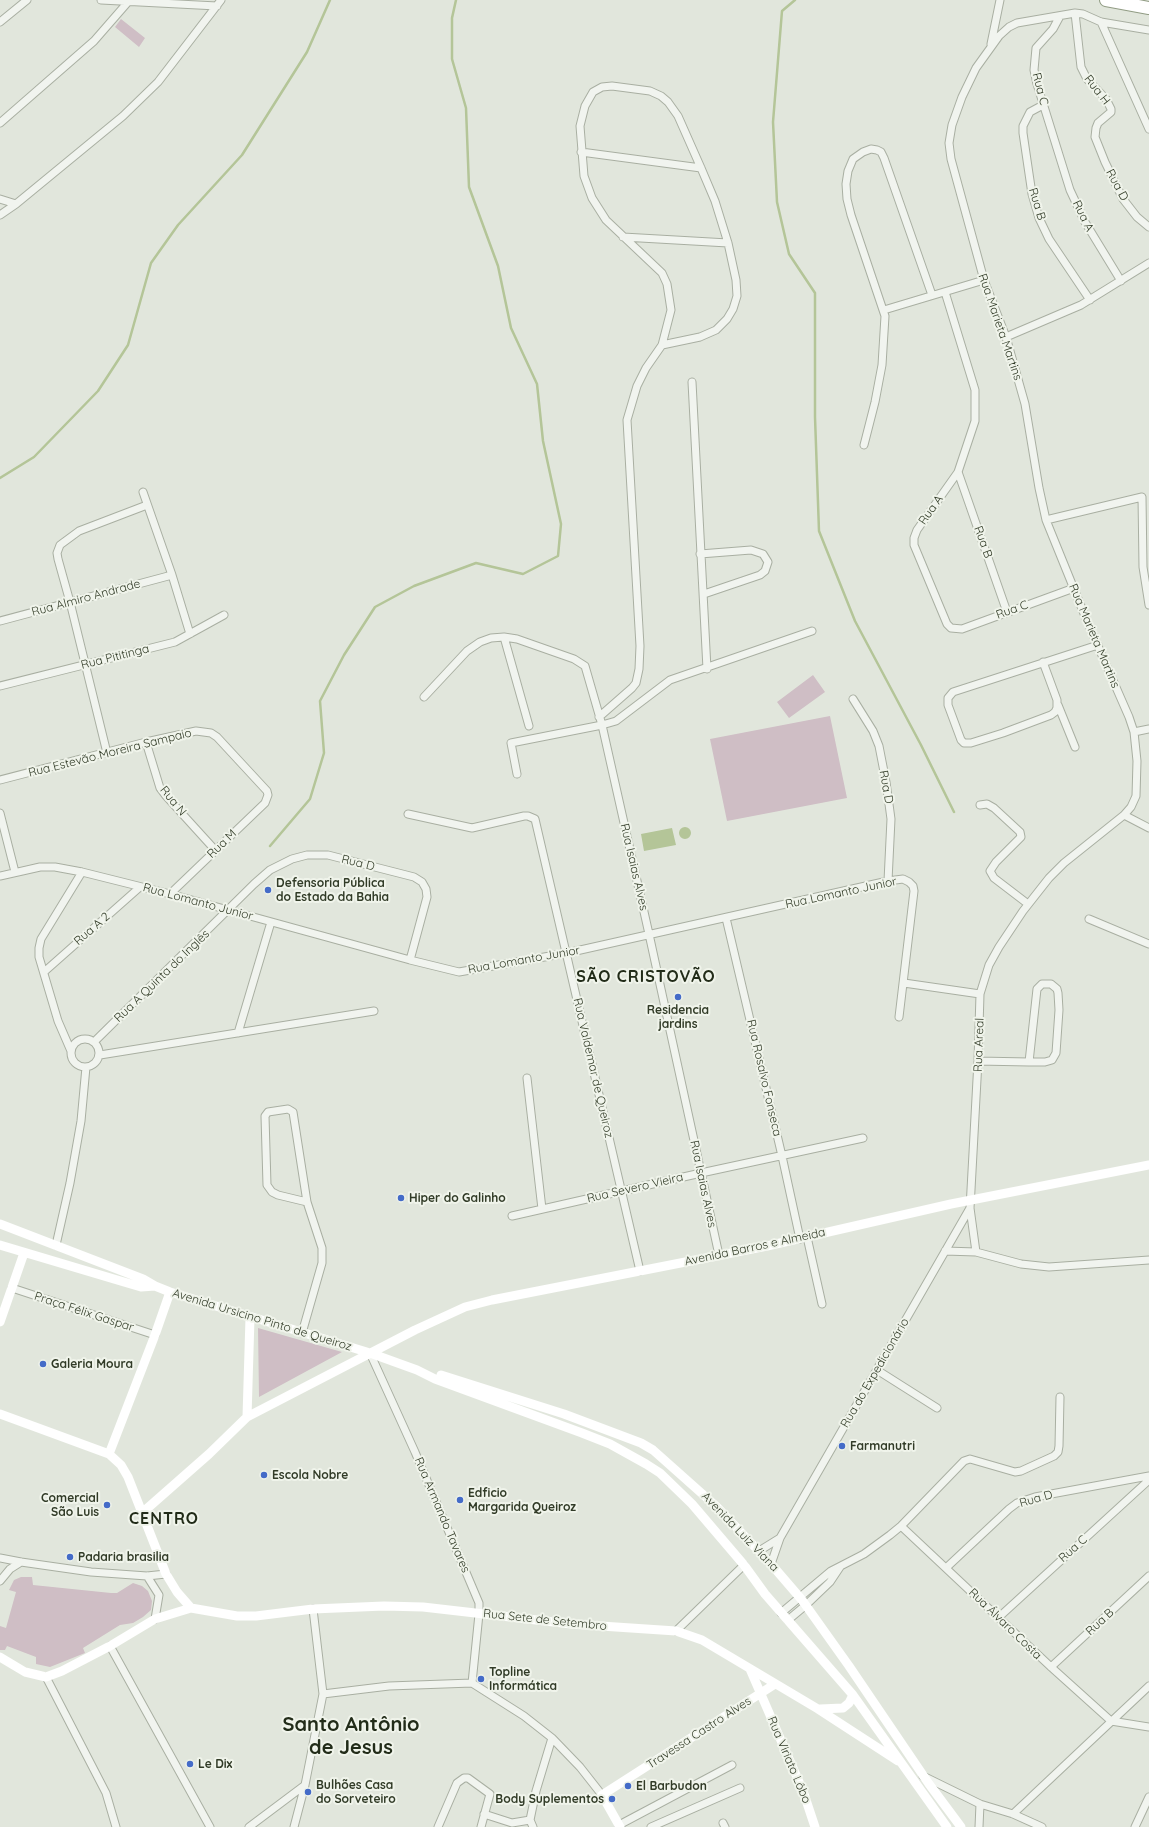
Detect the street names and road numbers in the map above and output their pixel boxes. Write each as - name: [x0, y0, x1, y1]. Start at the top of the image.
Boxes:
- street label: Rua C: [1029, 71, 1051, 107]
- street label: Rua H: [1081, 72, 1113, 108]
- street label: Rua D: [1103, 167, 1131, 203]
- street label: Rua B: [1025, 186, 1049, 222]
- street label: Rua A: [1069, 198, 1097, 234]
- street label: Rua Marieta Martins: [975, 272, 1025, 382]
- street label: Rua A: [916, 492, 946, 528]
- street label: Rua B: [971, 524, 995, 560]
- street label: Rua Almiro Andrade: [30, 577, 142, 619]
- street label: Rua Marieta Martins: [1065, 582, 1123, 690]
- street label: Rua C: [994, 598, 1030, 622]
- street label: Rua Pititinga: [79, 642, 151, 672]
- street label: Rua Estevão Moreira Sampaio: [27, 726, 193, 780]
- street label: Rua D: [876, 769, 896, 805]
- street label: Rua N: [157, 783, 189, 819]
- street label: Rua Isaias Alves: [617, 822, 651, 912]
- street label: Rua M: [204, 827, 240, 861]
- street label: Rua D: [340, 852, 376, 874]
- street label: Rua Lomanto Junior: [784, 874, 898, 912]
- street label: Rua Lomanto Junior: [141, 880, 255, 924]
- street label: Rua A 2: [71, 909, 113, 949]
- street label: Rua A Quinta do Inglês: [111, 927, 213, 1025]
- street label: Rua Lomanto Junior: [467, 943, 581, 977]
- street label: Rua Valdemar de Queiroz: [570, 997, 616, 1139]
- street label: Rua Rosalvo Fonseca: [744, 1018, 784, 1138]
- street label: Rua Areal: [971, 1018, 987, 1072]
- street label: Rua Isaias Alves: [687, 1139, 719, 1229]
- street label: Rua Severo Vieira: [585, 1170, 685, 1206]
- street label: Avenida Barros e Almeida: [683, 1225, 827, 1269]
- street label: Avenida Ursicino Pinto de Queiroz: [171, 1286, 353, 1354]
- street label: Praça Félix Gaspar: [32, 1289, 136, 1335]
- street label: Rua do Expedicionário: [838, 1316, 912, 1430]
- street label: Rua Armando Tavares: [411, 1455, 473, 1575]
- street label: Rua D: [1018, 1487, 1054, 1511]
- street label: Avenida Luiz Viana: [698, 1489, 782, 1575]
- street label: Rua C: [1056, 1533, 1090, 1565]
- street label: Rua Álvaro Costa: [965, 1585, 1045, 1663]
- street label: Rua B: [1083, 1605, 1117, 1639]
- street label: Rua Sete de Setembro: [482, 1606, 608, 1634]
- street label: Travessa Castro Alves: [644, 1694, 754, 1772]
- street label: Rua Viriato Lôbo: [764, 1714, 814, 1806]

